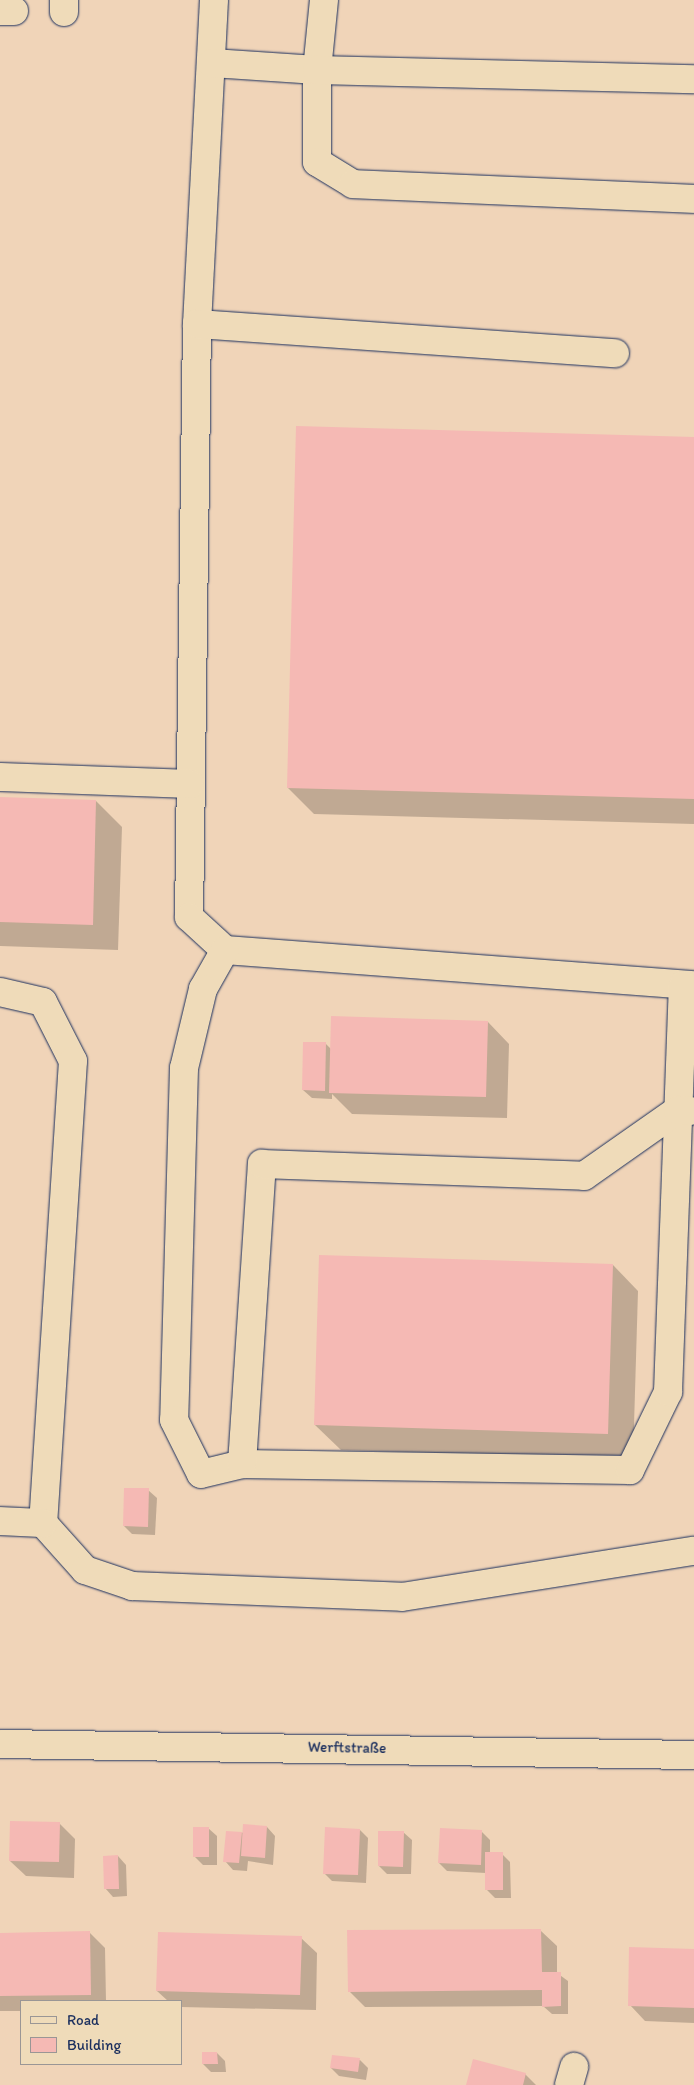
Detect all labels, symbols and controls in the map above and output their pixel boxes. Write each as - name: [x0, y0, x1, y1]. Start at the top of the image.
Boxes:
- street label: Werftstraße: [308, 1738, 386, 1758]
- legend: [20, 2000, 182, 2065]
- text: Road: [67, 2011, 99, 2029]
- text: Building: [67, 2036, 121, 2054]

